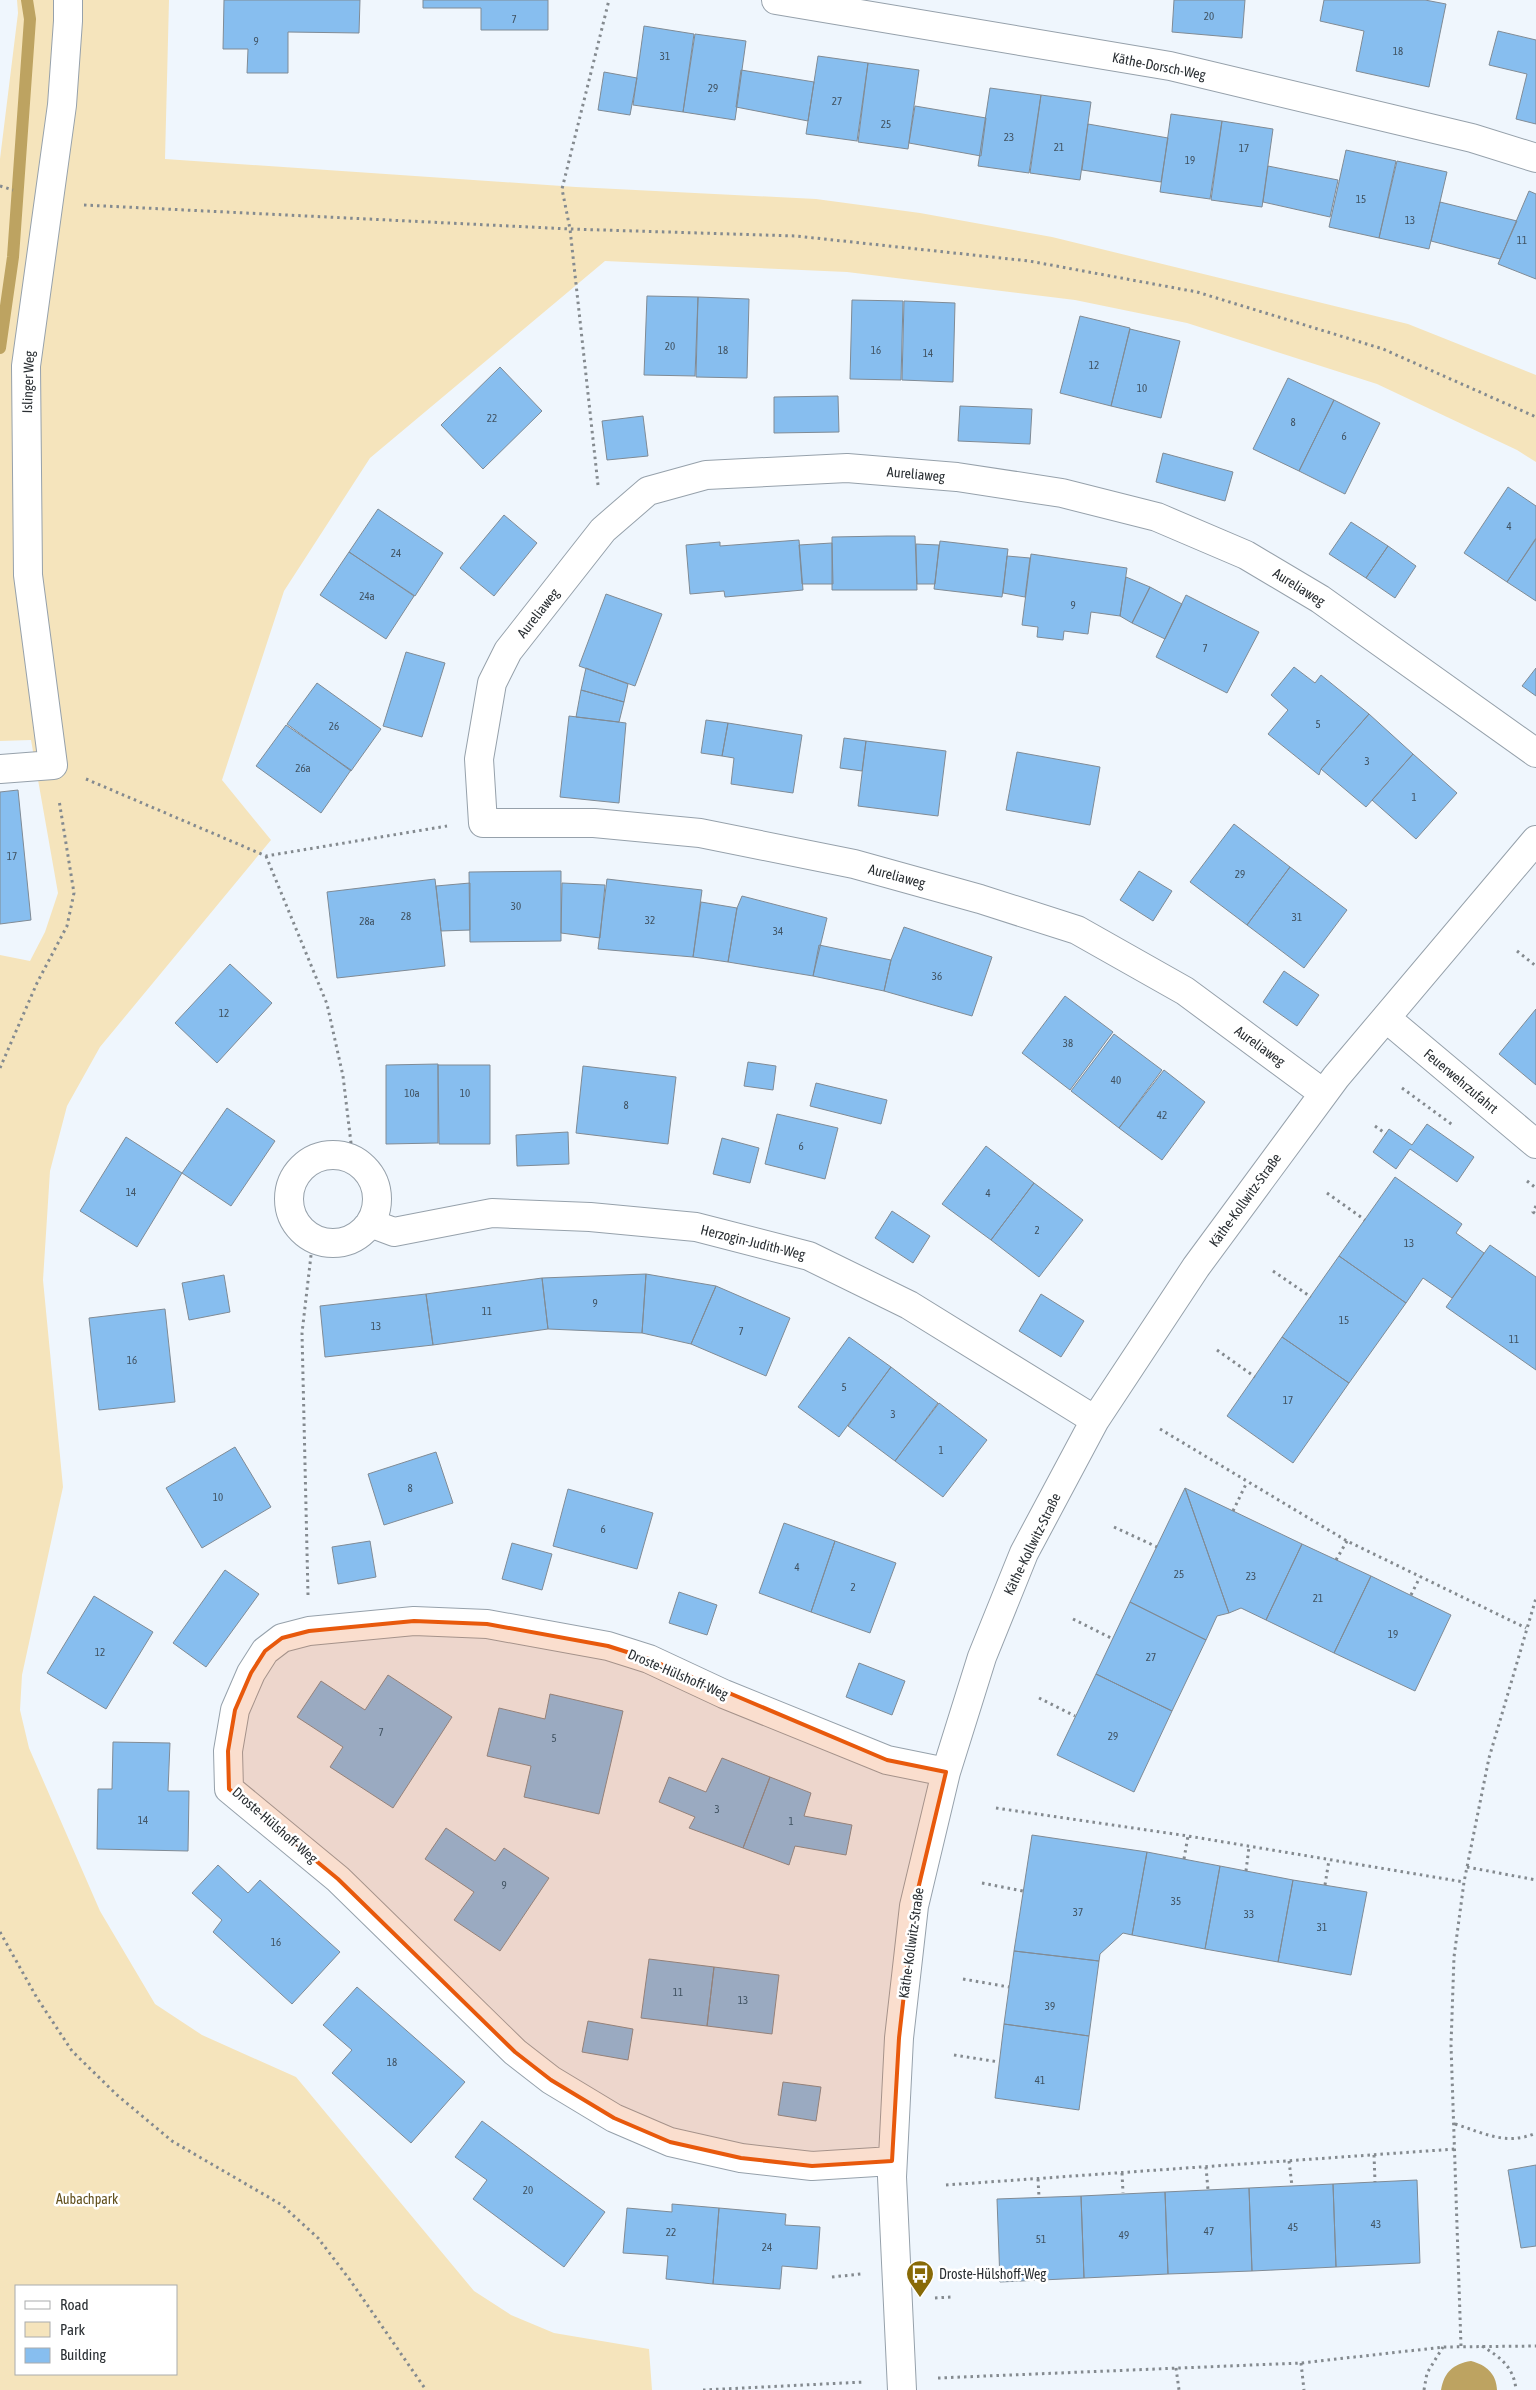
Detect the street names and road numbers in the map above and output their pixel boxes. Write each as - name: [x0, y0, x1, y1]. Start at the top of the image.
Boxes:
- street label: Käthe-Dorsch-Weg: [1111, 49, 1207, 83]
- street label: Islinger Weg: [19, 350, 37, 414]
- street label: Aureliaweg: [886, 463, 946, 485]
- street label: Aureliaweg: [1270, 565, 1328, 609]
- street label: Aureliaweg: [514, 585, 562, 641]
- street label: Aureliaweg: [867, 861, 927, 891]
- street label: Aureliaweg: [1232, 1022, 1288, 1070]
- street label: Feuerwehrzufahrt: [1421, 1045, 1501, 1117]
- street label: Käthe-Kollwitz-Straße: [1206, 1150, 1284, 1250]
- street label: Herzogin-Judith-Weg: [699, 1221, 807, 1263]
- street label: Käthe-Kollwitz-Straße: [1000, 1490, 1064, 1598]
- street label: Droste-Hülshoff-Weg: [625, 1646, 731, 1702]
- street label: Droste-Hülshoff-Weg: [229, 1784, 321, 1866]
- street label: Käthe-Kollwitz-Straße: [895, 1887, 927, 1999]

